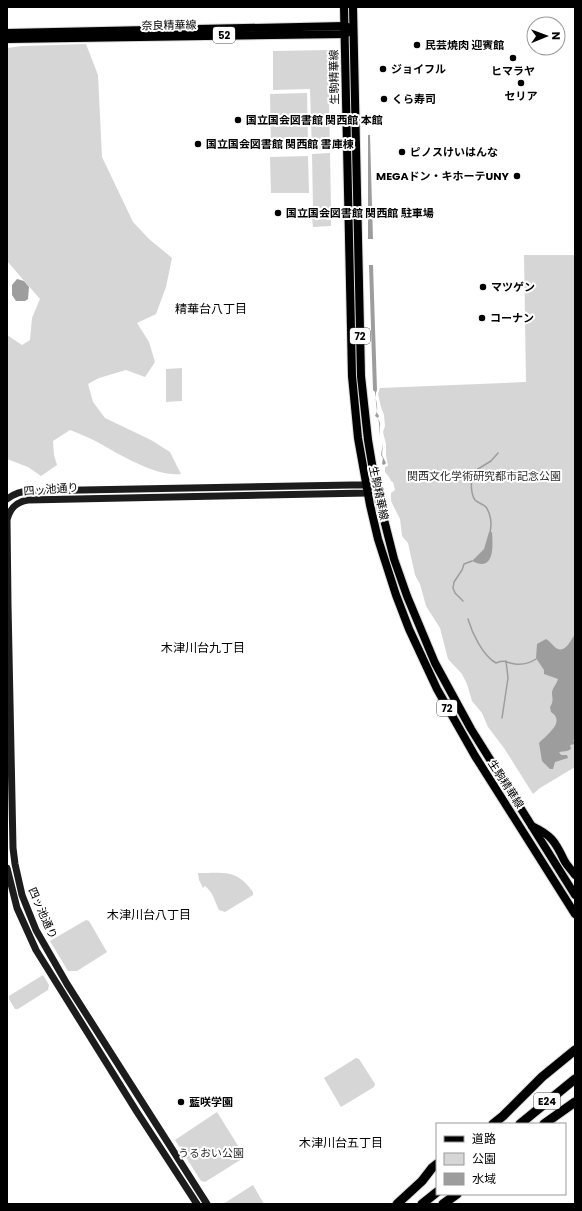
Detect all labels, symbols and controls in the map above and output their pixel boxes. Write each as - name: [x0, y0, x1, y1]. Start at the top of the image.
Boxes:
- north arrow: [526, 16, 566, 56]
- street label: 奈良精華線: [141, 17, 197, 33]
- road number: 52: [213, 27, 235, 43]
- text: N: [548, 32, 564, 40]
- place label: 民芸焼肉 迎賓館: [425, 37, 504, 53]
- marker: 民芸焼肉 迎賓館: [412, 40, 422, 50]
- street label: 生駒精華線: [326, 49, 342, 105]
- marker: ヒマラヤ: [508, 53, 518, 63]
- place label: ジョイフル: [391, 61, 446, 77]
- place label: ヒマラヤ: [491, 63, 535, 79]
- marker: ジョイフル: [378, 64, 388, 74]
- marker: セリア: [516, 78, 526, 88]
- place label: セリア: [505, 88, 538, 104]
- place label: くら寿司: [392, 91, 436, 107]
- marker: くら寿司: [379, 94, 389, 104]
- place label: 国立国会図書館 関西館 本館: [246, 112, 383, 128]
- marker: 国立国会図書館 関西館 本館: [233, 115, 243, 125]
- place label: 国立国会図書館 関西館 書庫棟: [206, 136, 354, 152]
- marker: 国立国会図書館 関西館 書庫棟: [193, 139, 203, 149]
- place label: ピノスけいはんな: [410, 144, 498, 160]
- marker: ピノスけいはんな: [397, 147, 407, 157]
- place label: MEGAドン・キホーテUNY: [376, 168, 510, 184]
- marker: MEGAドン・キホーテUNY: [512, 171, 522, 181]
- place label: 国立国会図書館 関西館 駐車場: [286, 205, 434, 221]
- marker: 国立国会図書館 関西館 駐車場: [273, 208, 283, 218]
- place label: マツゲン: [491, 279, 535, 295]
- marker: マツゲン: [478, 282, 488, 292]
- district label: 精華台八丁目: [175, 300, 247, 317]
- place label: コーナン: [490, 310, 534, 326]
- marker: コーナン: [477, 313, 487, 323]
- road number: 72: [350, 328, 370, 344]
- street label: 生駒精華線: [365, 464, 393, 522]
- park label: 関西文化学術研究都市記念公園: [407, 468, 561, 484]
- street label: 四ッ池通り: [23, 479, 79, 499]
- district label: 木津川台九丁目: [161, 639, 245, 656]
- road number: 72: [437, 700, 457, 716]
- street label: 生駒精華線: [484, 757, 528, 811]
- street label: 四ッ池通り: [25, 885, 61, 941]
- district label: 木津川台八丁目: [107, 906, 191, 923]
- road number: E24: [534, 1093, 560, 1109]
- place label: 藍咲学園: [189, 1094, 233, 1110]
- marker: 藍咲学園: [176, 1097, 186, 1107]
- legend: [436, 1123, 566, 1195]
- text: 道路: [472, 1130, 496, 1147]
- district label: 木津川台五丁目: [299, 1134, 383, 1151]
- park label: うるおい公園: [178, 1145, 244, 1161]
- text: 公園: [472, 1150, 496, 1167]
- text: 水域: [472, 1170, 496, 1187]

